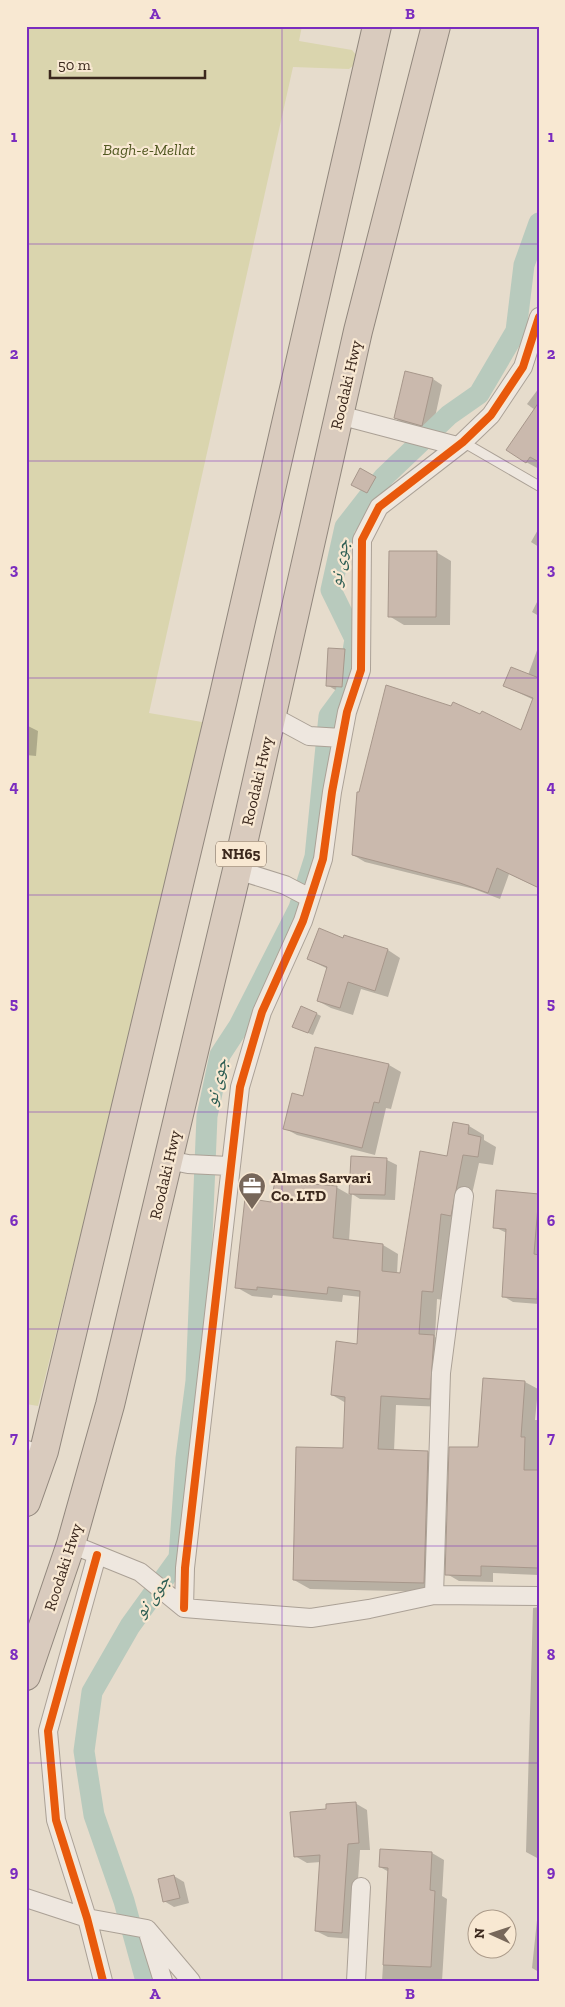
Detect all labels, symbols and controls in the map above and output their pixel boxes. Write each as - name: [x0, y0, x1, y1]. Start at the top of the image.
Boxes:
- text: A: [150, 4, 161, 23]
- text: B: [405, 4, 415, 23]
- scale bar: [50, 48, 205, 80]
- text: 50 m: [58, 56, 91, 74]
- text: 1: [11, 127, 18, 146]
- text: 1: [548, 127, 555, 146]
- park label: Bagh-e-Mellat: [103, 140, 196, 159]
- street label: Roodaki Hwy: [327, 338, 366, 431]
- text: 2: [10, 344, 19, 363]
- text: 2: [547, 344, 556, 363]
- water label: جوی نو: [324, 537, 354, 590]
- text: 3: [10, 560, 19, 579]
- text: 3: [547, 560, 556, 579]
- street label: Roodaki Hwy: [238, 734, 277, 827]
- text: 4: [9, 777, 19, 796]
- text: 4: [546, 777, 556, 796]
- road number: NH65: [216, 842, 266, 866]
- text: 5: [10, 994, 18, 1013]
- text: 5: [547, 994, 555, 1013]
- water label: جوی نو: [199, 1055, 233, 1109]
- street label: Roodaki Hwy: [146, 1128, 185, 1221]
- place label: Almas Sarvari Co. LTD: [271, 1168, 372, 1205]
- office icon: Almas Sarvari Co. LTD: [237, 1171, 267, 1210]
- text: 6: [10, 1211, 19, 1230]
- text: 6: [547, 1211, 556, 1230]
- text: 7: [10, 1428, 18, 1447]
- text: 7: [547, 1428, 555, 1447]
- street label: Roodaki Hwy: [40, 1520, 86, 1613]
- water label: جوی نو: [128, 1570, 175, 1623]
- text: 8: [10, 1645, 19, 1664]
- text: 8: [547, 1645, 556, 1664]
- text: 9: [10, 1862, 19, 1881]
- text: 9: [547, 1862, 556, 1881]
- north arrow: [468, 1910, 518, 1960]
- text: N: [471, 1927, 488, 1939]
- text: A: [150, 1984, 161, 2003]
- text: B: [405, 1984, 415, 2003]

